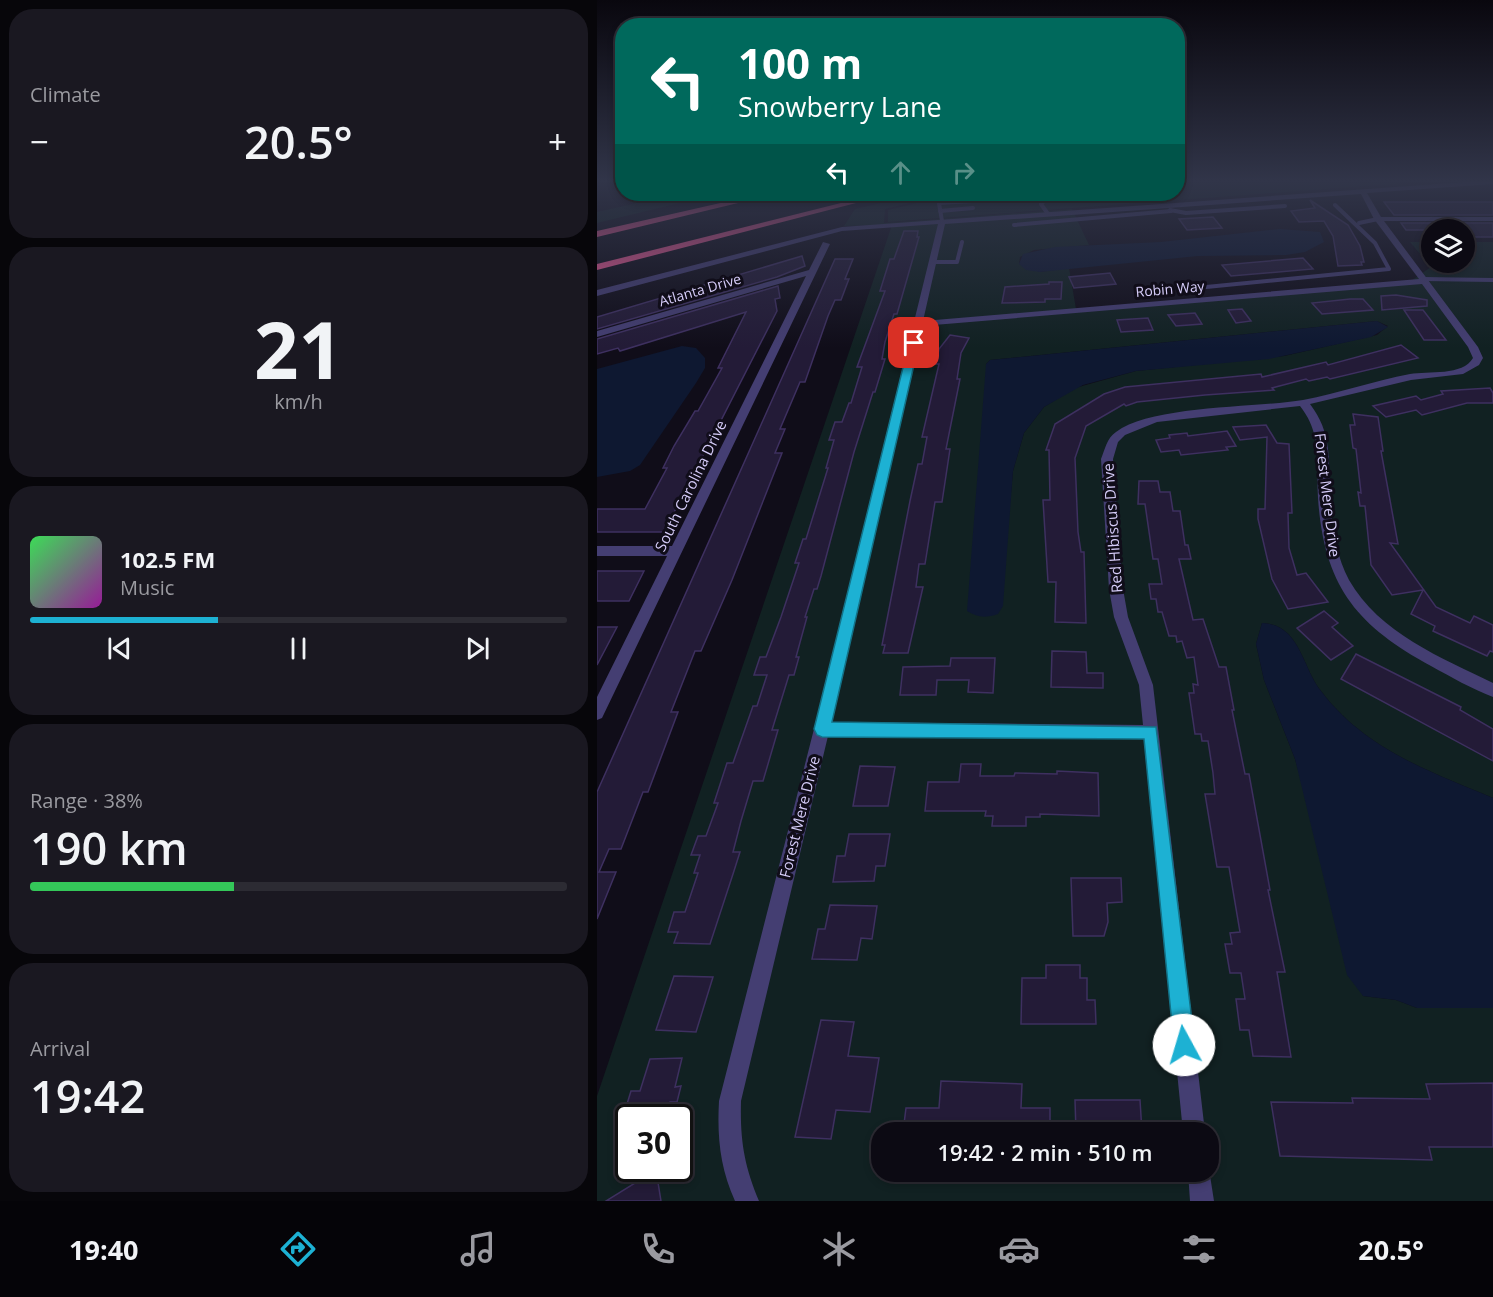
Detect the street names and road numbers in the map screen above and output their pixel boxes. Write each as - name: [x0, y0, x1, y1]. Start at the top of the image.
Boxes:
- street label: Atlanta Drive: [657, 269, 743, 310]
- street label: Robin Way: [1135, 276, 1206, 301]
- street label: South Carolina Drive: [650, 417, 731, 554]
- street label: Forest Mere Drive: [1310, 432, 1346, 558]
- street label: Red Hibiscus Drive: [1097, 463, 1127, 594]
- street label: Forest Mere Drive: [774, 754, 824, 880]

